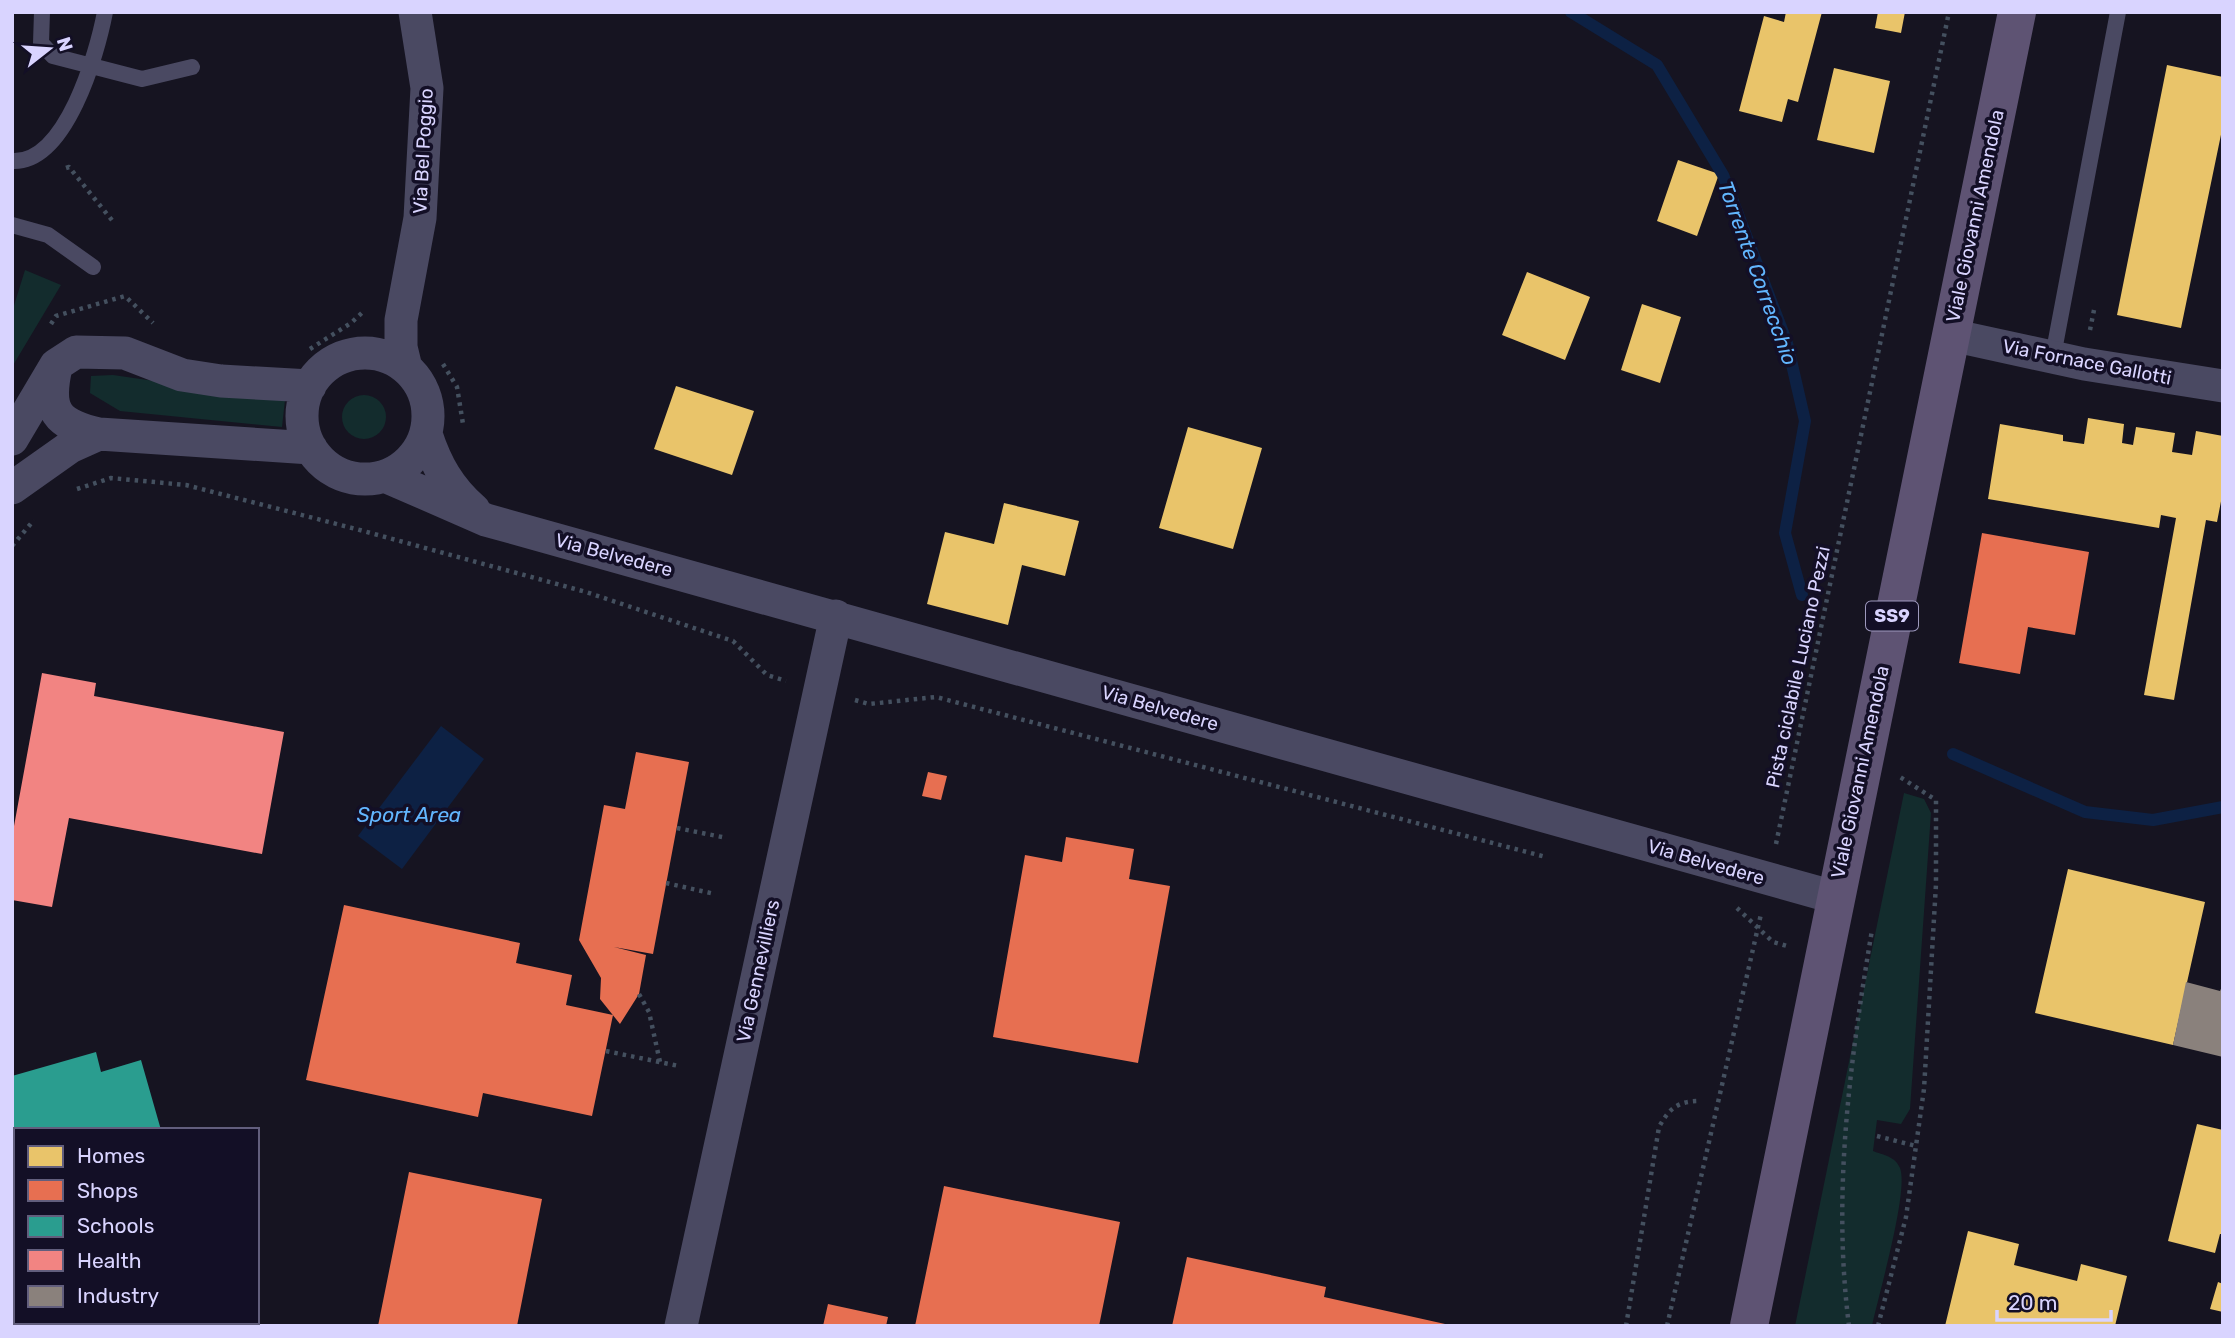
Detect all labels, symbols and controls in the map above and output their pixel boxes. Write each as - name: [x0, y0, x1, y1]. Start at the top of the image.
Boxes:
- north arrow: [14, 14, 84, 84]
- text: N: [52, 34, 78, 54]
- street label: Via Bel Poggio: [408, 88, 438, 214]
- street label: Viale Giovanni Amendola: [1941, 107, 2009, 325]
- water label: Torrente Correcchio: [1713, 178, 1803, 368]
- street label: Via Fornace Gallotti: [2000, 334, 2174, 390]
- street label: Via Belvedere: [553, 528, 675, 582]
- street label: Pista ciclabile Luciano Pezzi: [1761, 544, 1835, 790]
- road number: SS9: [1866, 602, 1918, 630]
- street label: Viale Giovanni Amendola: [1826, 663, 1894, 881]
- street label: Via Belvedere: [1099, 680, 1221, 736]
- water label: Sport Area: [357, 802, 461, 827]
- street label: Via Belvedere: [1645, 834, 1767, 890]
- street label: Via Gennevilliers: [732, 897, 784, 1045]
- legend: [14, 1128, 259, 1324]
- text: Homes: [77, 1143, 145, 1168]
- text: Shops: [77, 1178, 138, 1203]
- text: Schools: [77, 1213, 154, 1238]
- text: Health: [77, 1248, 141, 1273]
- scale bar: [1997, 1278, 2111, 1322]
- text: Industry: [77, 1283, 159, 1308]
- text: 20 m: [2008, 1290, 2057, 1315]

